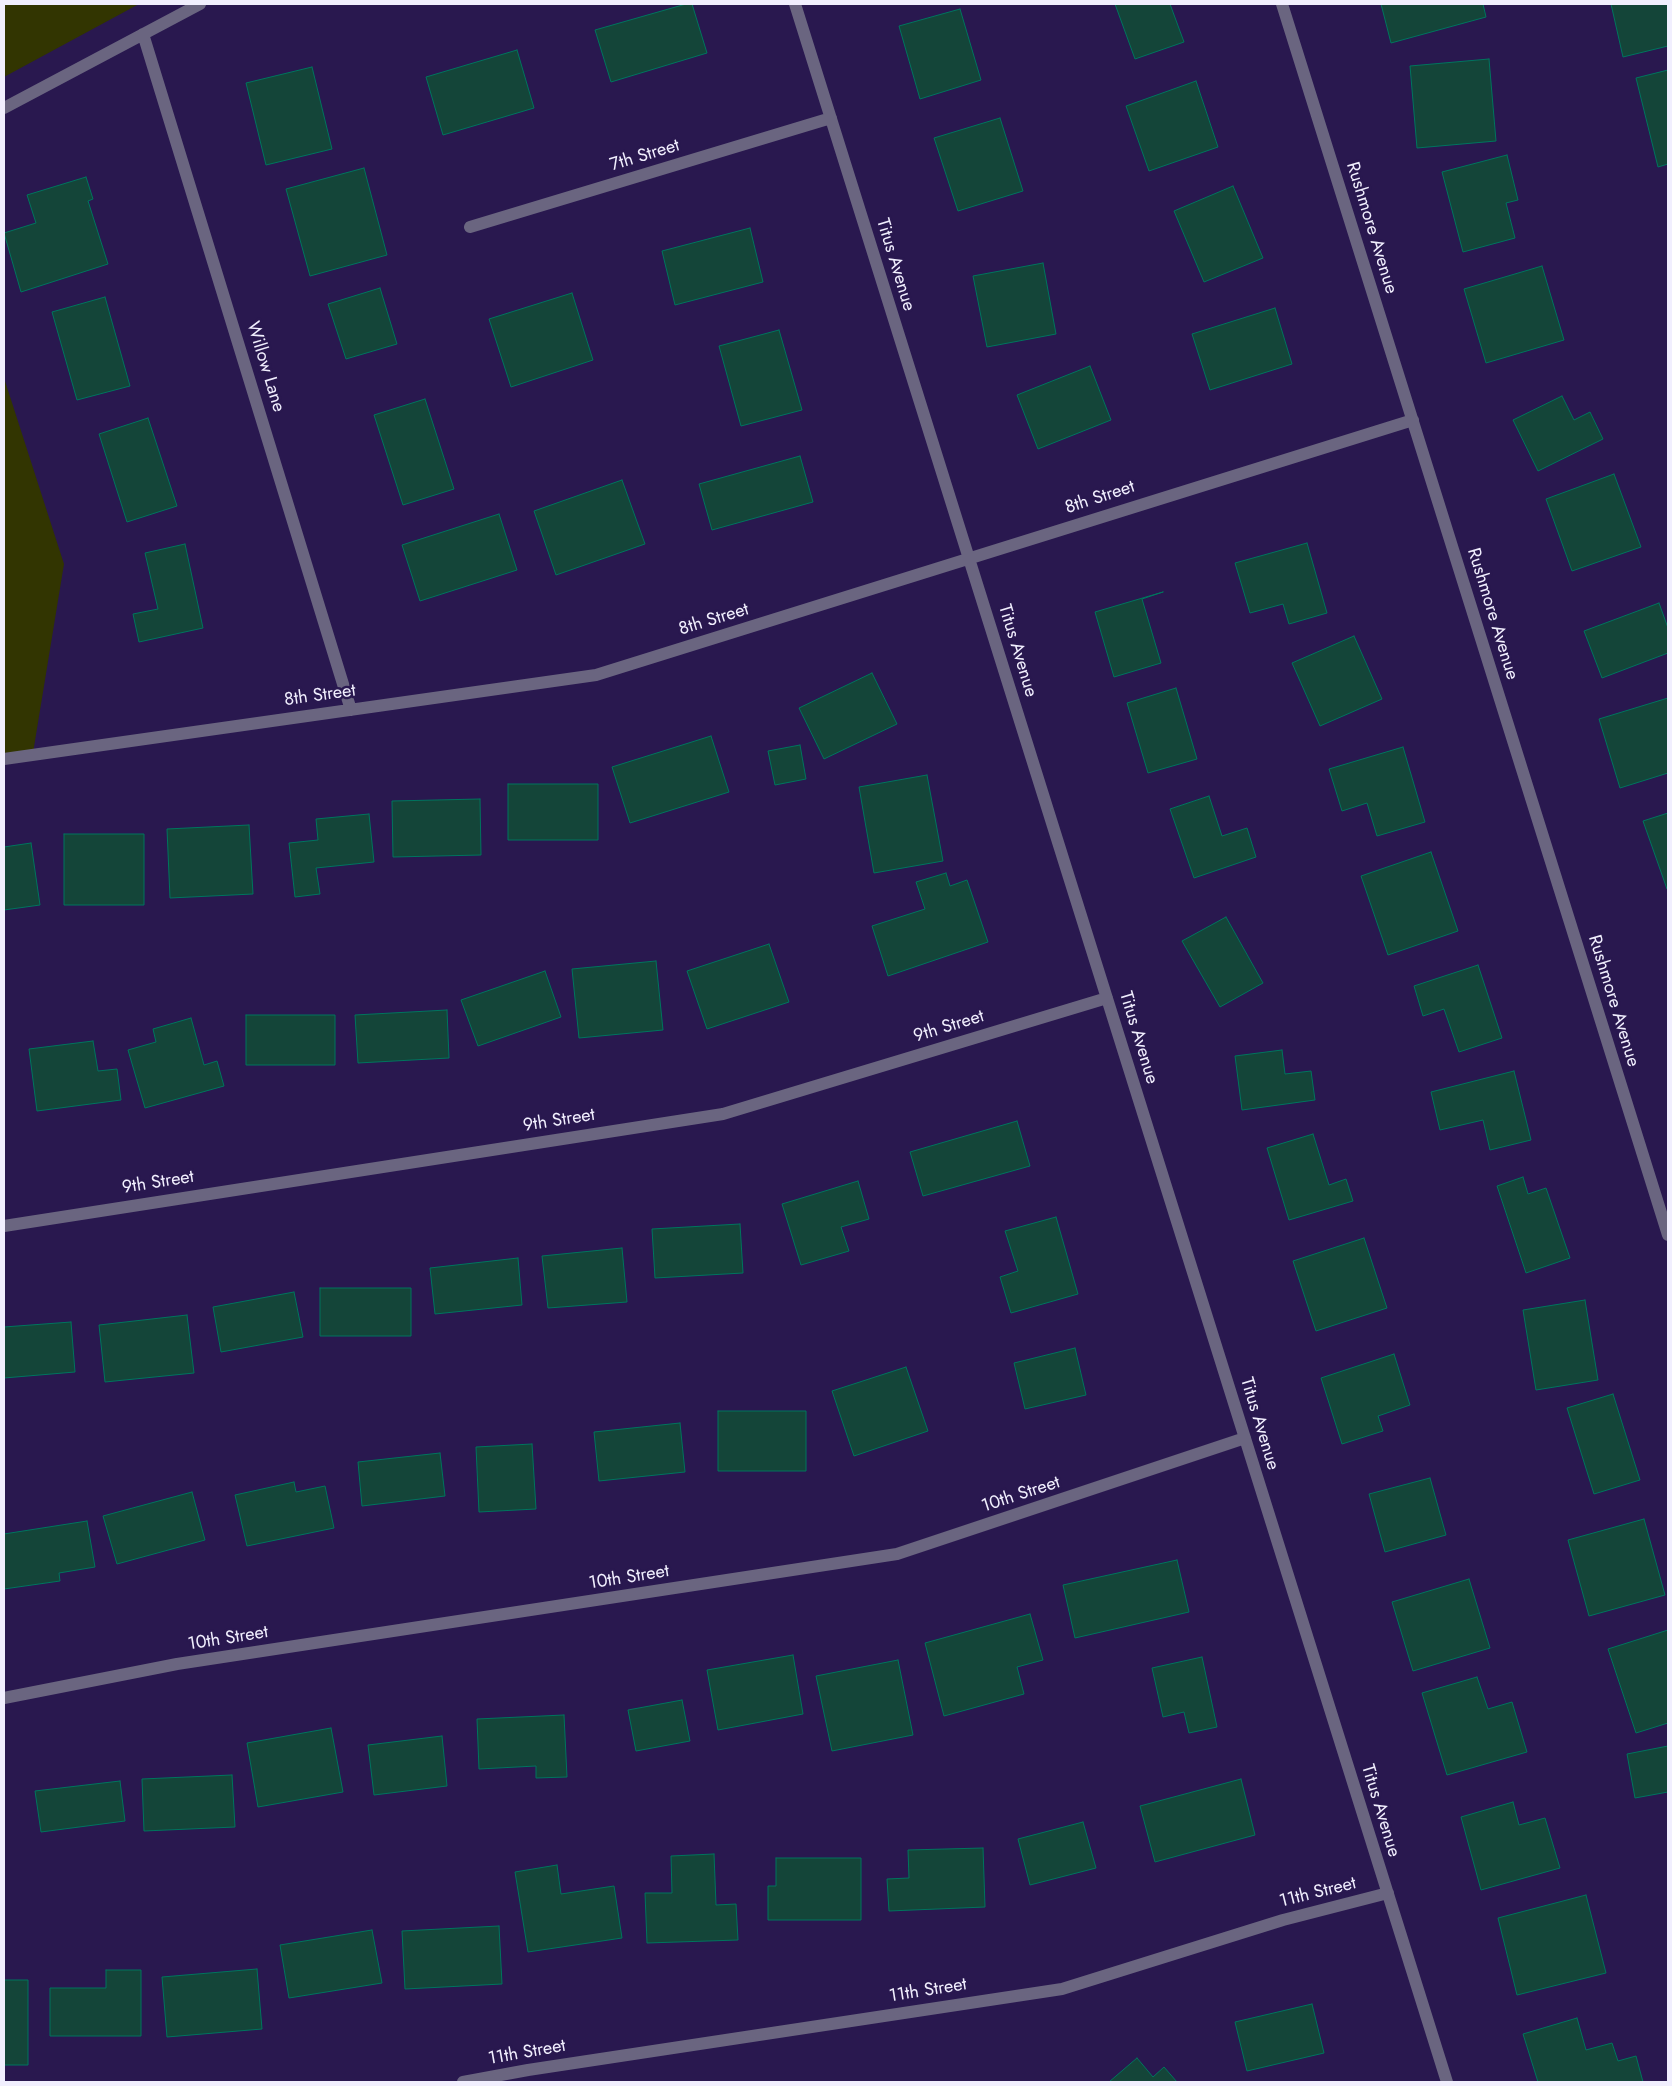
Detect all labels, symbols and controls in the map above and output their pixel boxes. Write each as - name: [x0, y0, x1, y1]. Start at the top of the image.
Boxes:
- street label: 7th Street: [608, 135, 682, 177]
- street label: Rushmore Avenue: [1341, 159, 1401, 297]
- street label: Titus Avenue: [871, 216, 919, 314]
- street label: Willow Lane: [241, 319, 289, 415]
- street label: 8th Street: [1062, 477, 1138, 519]
- street label: Rushmore Avenue: [1462, 545, 1522, 683]
- street label: 8th Street: [676, 599, 752, 641]
- street label: Titus Avenue: [993, 602, 1041, 700]
- street label: 8th Street: [283, 680, 357, 712]
- street label: Rushmore Avenue: [1583, 932, 1643, 1070]
- street label: Titus Avenue: [1114, 989, 1162, 1087]
- street label: 9th Street: [911, 1006, 987, 1048]
- street label: 9th Street: [522, 1105, 596, 1137]
- street label: 9th Street: [121, 1167, 195, 1199]
- street label: Titus Avenue: [1235, 1375, 1283, 1473]
- street label: 10th Street: [979, 1472, 1063, 1518]
- street label: 10th Street: [587, 1561, 671, 1595]
- street label: 10th Street: [186, 1622, 270, 1656]
- street label: Titus Avenue: [1356, 1762, 1404, 1860]
- street label: 11th Street: [1277, 1873, 1359, 1913]
- street label: 11th Street: [888, 1974, 968, 2008]
- street label: 11th Street: [487, 2036, 567, 2070]

